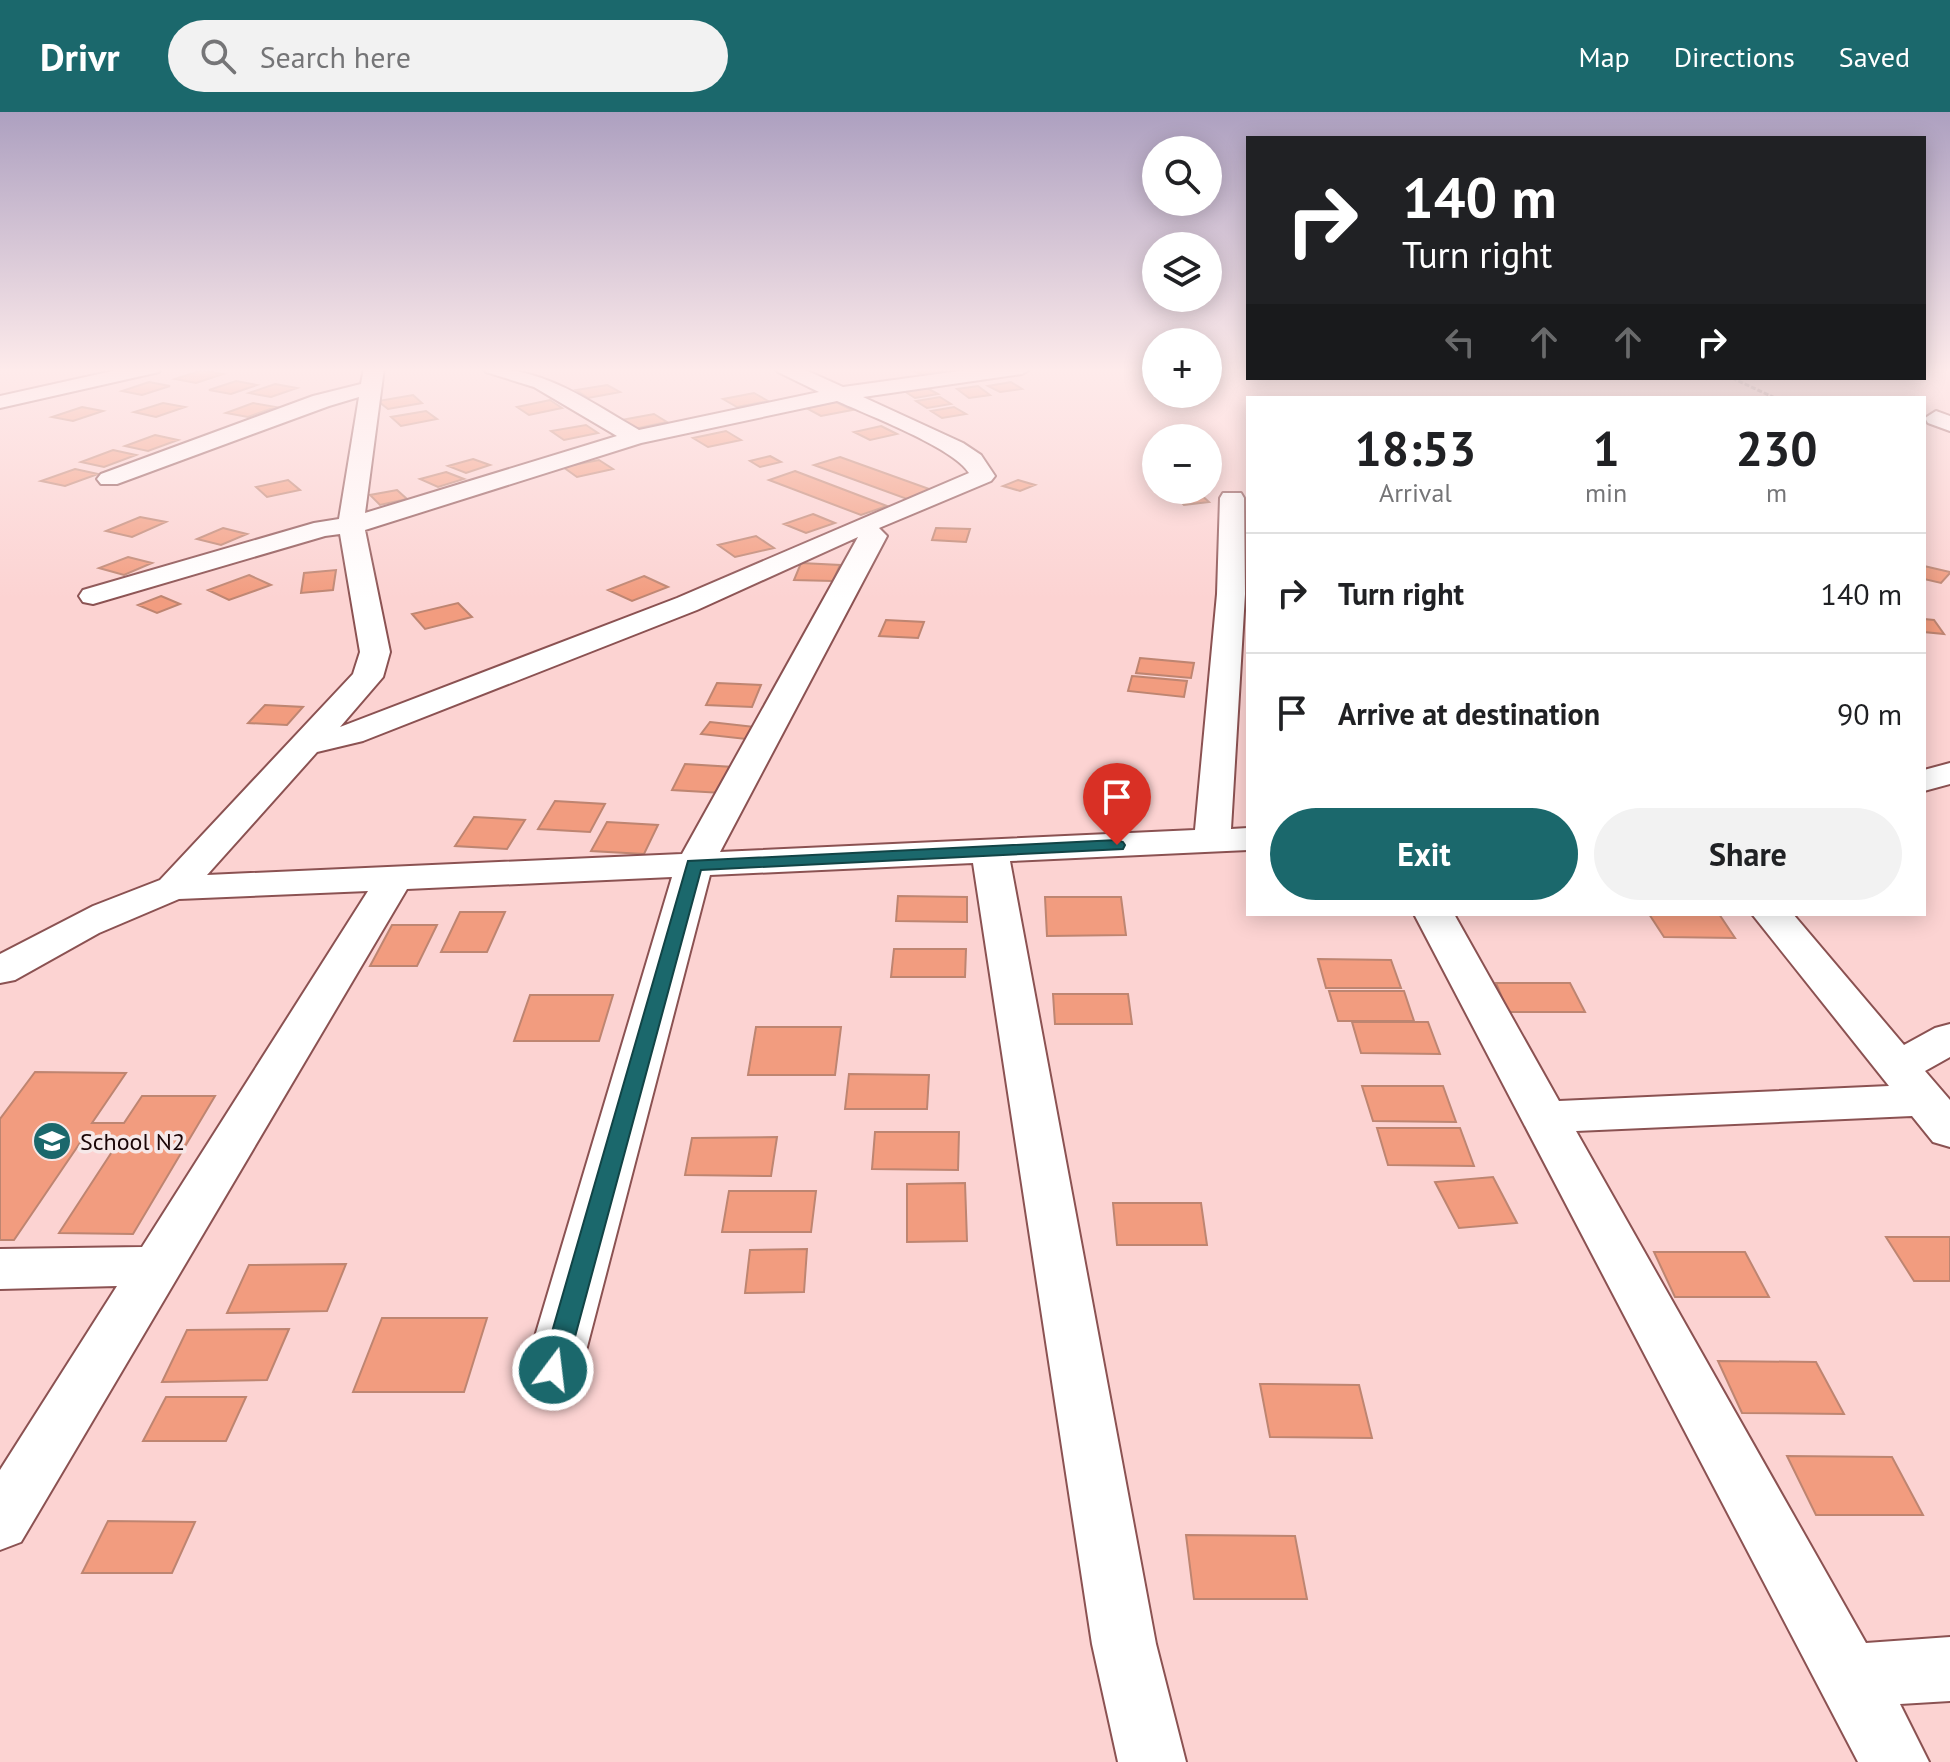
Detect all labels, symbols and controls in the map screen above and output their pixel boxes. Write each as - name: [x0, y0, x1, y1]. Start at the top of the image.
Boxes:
- search box: [168, 20, 728, 92]
- text: Drivr: [40, 32, 120, 81]
- icon: search: [196, 34, 240, 78]
- text: Search here: [260, 37, 411, 76]
- text: Map: [1579, 38, 1630, 75]
- text: Directions: [1674, 38, 1795, 75]
- text: Saved: [1839, 38, 1910, 75]
- map controls: [1142, 136, 1222, 504]
- button: search: [1142, 136, 1222, 216]
- text: 140 m: [1402, 161, 1557, 233]
- icon: right: [1270, 168, 1374, 272]
- text: Turn right: [1402, 231, 1552, 278]
- button: layers: [1142, 232, 1222, 312]
- icon: left: [1438, 320, 1482, 364]
- icon: ahead: [1522, 320, 1566, 364]
- icon: ahead: [1606, 320, 1650, 364]
- icon: right: [1690, 320, 1734, 364]
- button: +: [1142, 328, 1222, 408]
- text: 18:53: [1355, 417, 1476, 479]
- text: 1: [1592, 417, 1620, 479]
- text: 230: [1736, 417, 1817, 479]
- button: −: [1142, 424, 1222, 504]
- text: Arrival: [1379, 476, 1452, 509]
- text: min: [1585, 476, 1627, 509]
- text: m: [1766, 476, 1787, 509]
- icon: right: [1270, 571, 1314, 615]
- text: Turn right: [1338, 574, 1464, 613]
- text: 140 m: [1821, 574, 1902, 613]
- icon: arrive: [1270, 691, 1314, 735]
- text: Arrive at destination: [1338, 694, 1600, 733]
- text: 90 m: [1837, 694, 1902, 733]
- pin: [1083, 763, 1151, 845]
- icon: arrive: [1095, 775, 1139, 819]
- button: Exit: [1270, 808, 1578, 900]
- button: Share: [1594, 808, 1902, 900]
- school or university icon: School N2: [31, 1120, 73, 1162]
- place label: School N2: [80, 1126, 185, 1157]
- position arrow: [511, 1328, 595, 1412]

